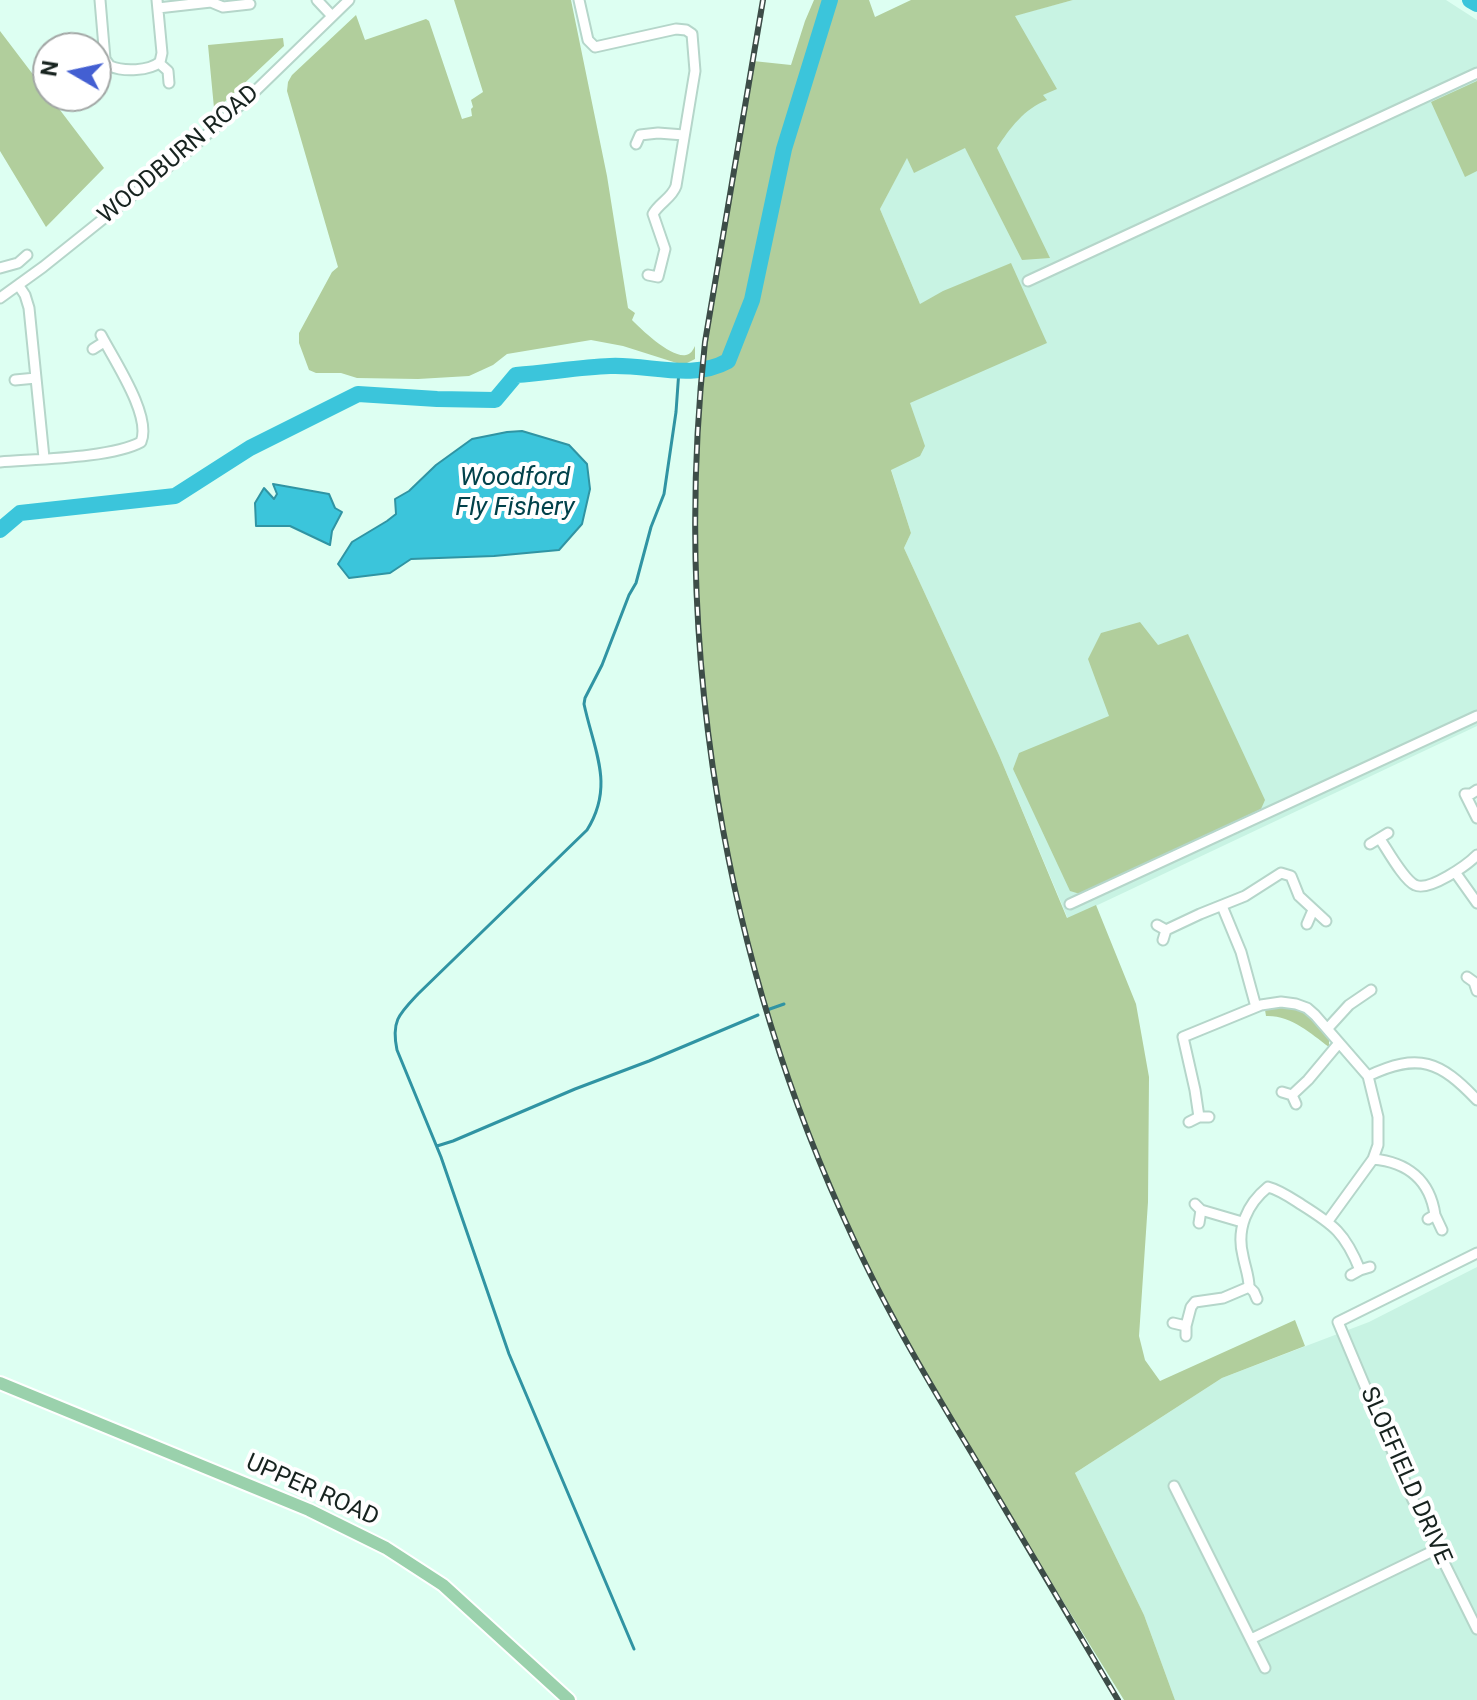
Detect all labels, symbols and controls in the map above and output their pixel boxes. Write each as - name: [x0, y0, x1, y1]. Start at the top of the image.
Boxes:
- north arrow: [32, 32, 112, 112]
- text: N: [36, 59, 63, 78]
- street label: WOODBURN ROAD: [93, 79, 265, 231]
- water label: Woodford Fly Fishery: [455, 462, 575, 524]
- street label: SLOEFIELD DRIVE: [1353, 1383, 1457, 1569]
- street label: UPPER ROAD: [241, 1449, 383, 1533]

